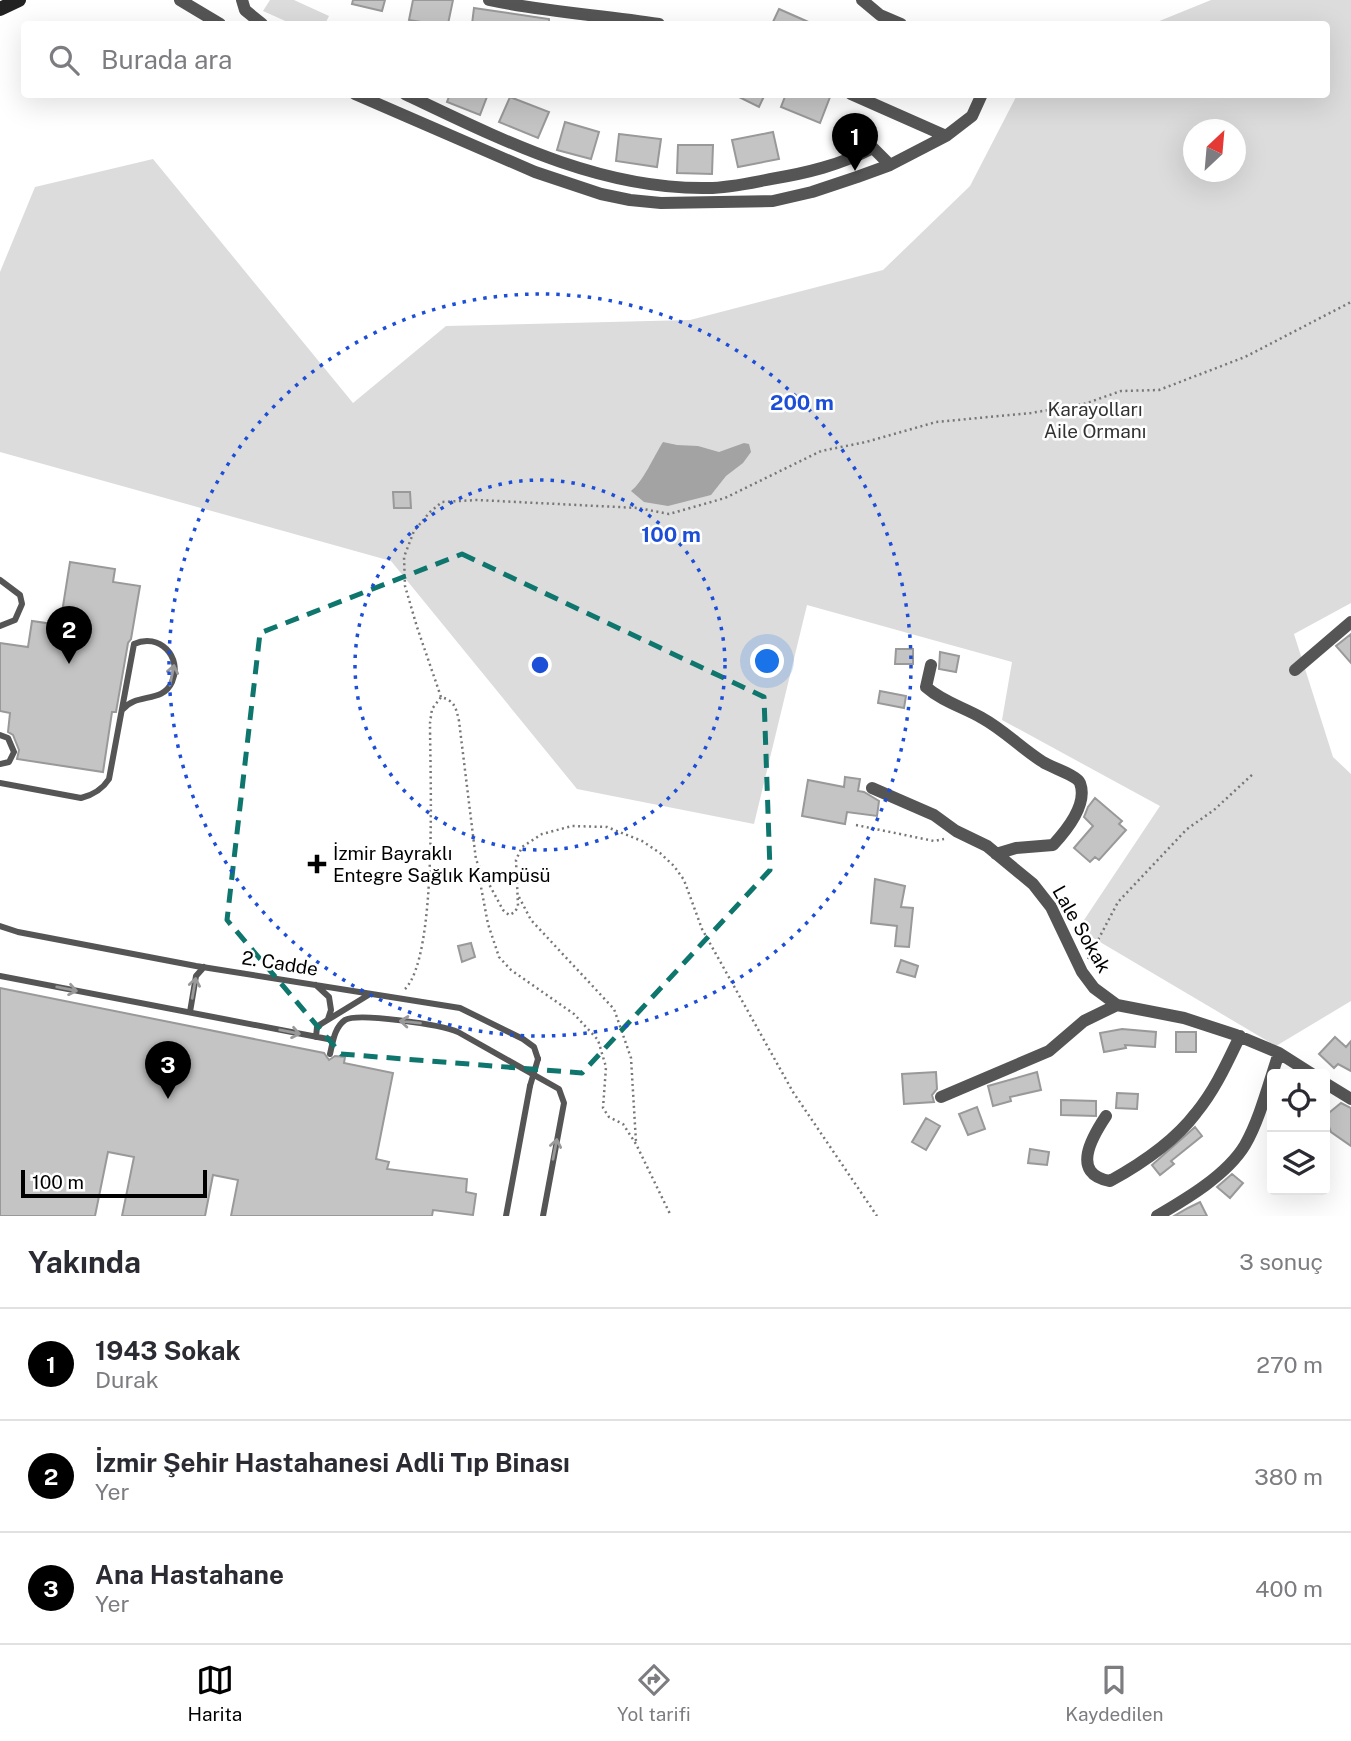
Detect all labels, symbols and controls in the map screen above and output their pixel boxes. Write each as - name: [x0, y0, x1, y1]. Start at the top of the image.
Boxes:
- search box: [21, 21, 1330, 98]
- icon: search: [45, 41, 83, 79]
- text: Burada ara: [101, 44, 232, 75]
- pin: 1: [832, 113, 878, 171]
- north arrow: [1183, 119, 1246, 182]
- text: 200 m: [770, 390, 834, 415]
- park label: Karayolları Aile Ormanı: [1044, 398, 1146, 442]
- text: 100 m: [641, 522, 701, 547]
- pin: 2: [46, 606, 92, 664]
- your location: [750, 644, 784, 678]
- centre of rings: [528, 653, 552, 677]
- one-way arrow: [166, 664, 179, 686]
- place label: İzmir Bayraklı Entegre Sağlık Kampüsü: [333, 842, 551, 886]
- marker: İzmir Bayraklı Entegre Sağlık Kampüsü: [307, 854, 327, 874]
- street label: Lale Sokak: [1048, 882, 1116, 977]
- street label: 2. Cadde: [240, 946, 320, 980]
- one-way arrow: [188, 977, 201, 1000]
- one-way arrow: [55, 982, 78, 996]
- one-way arrow: [399, 1015, 422, 1028]
- one-way arrow: [278, 1025, 301, 1039]
- pin: 3: [145, 1041, 191, 1099]
- map controls: [1267, 1069, 1330, 1195]
- button: locate: [1267, 1069, 1330, 1132]
- button: layers: [1267, 1132, 1330, 1195]
- one-way arrow: [549, 1138, 563, 1161]
- scale bar: [21, 1167, 206, 1199]
- text: 100 m: [32, 1171, 84, 1193]
- text: Yakında: [28, 1244, 141, 1280]
- text: 3 sonuç: [1239, 1248, 1323, 1275]
- text: 1943 Sokak: [95, 1335, 241, 1366]
- text: 1: [46, 1351, 56, 1378]
- text: 270 m: [1256, 1351, 1323, 1378]
- text: Durak: [95, 1366, 159, 1393]
- text: İzmir Şehir Hastahanesi Adli Tıp Binası: [95, 1447, 570, 1478]
- text: 2: [44, 1463, 58, 1490]
- text: 380 m: [1254, 1463, 1323, 1490]
- text: Yer: [95, 1478, 130, 1505]
- text: Ana Hastahane: [95, 1559, 284, 1590]
- text: 3: [43, 1575, 59, 1602]
- text: 400 m: [1255, 1575, 1323, 1602]
- text: Yer: [95, 1590, 130, 1617]
- tab: Harita: [187, 1661, 242, 1725]
- tab: Yol tarifi: [617, 1661, 691, 1725]
- tab: Kaydedilen: [1065, 1661, 1164, 1725]

